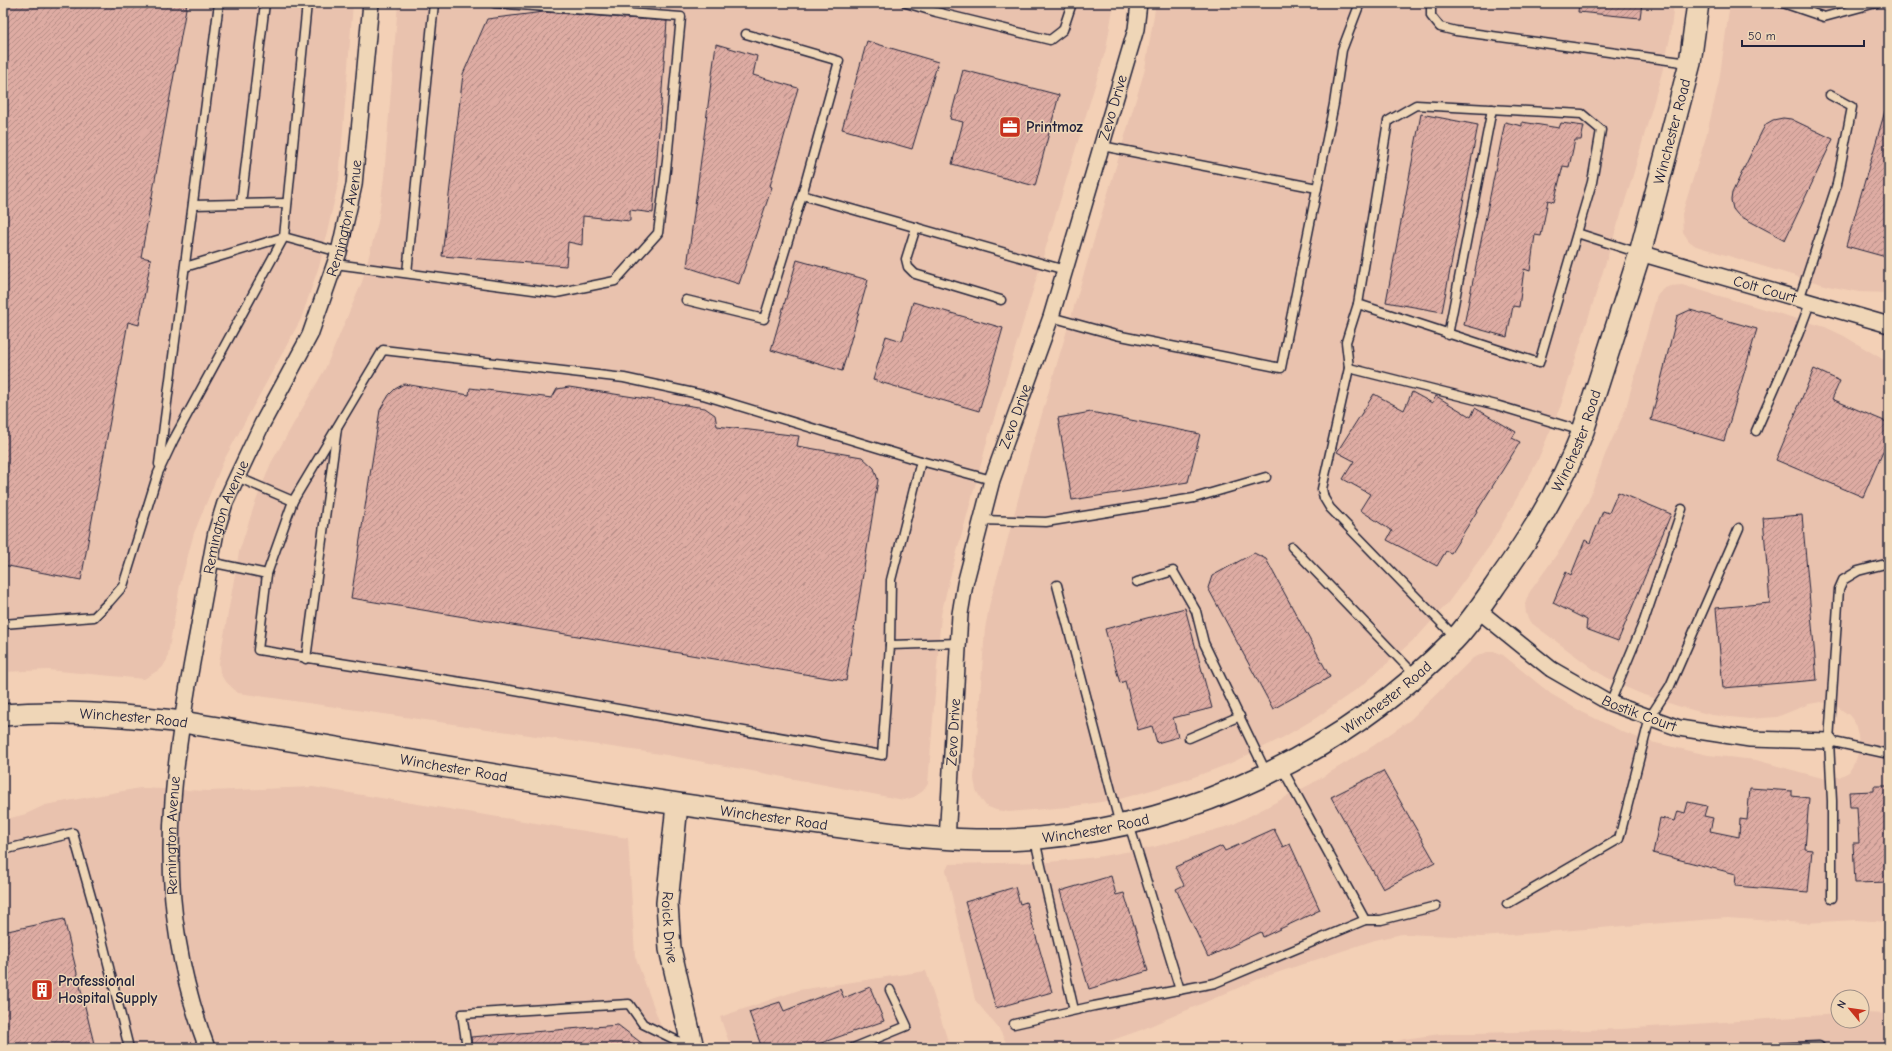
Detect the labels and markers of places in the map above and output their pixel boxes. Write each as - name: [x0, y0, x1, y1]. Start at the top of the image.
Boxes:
- office icon: Printmoz: [997, 114, 1023, 140]
- place label: Printmoz: [1026, 118, 1083, 136]
- place label: Professional Hospital Supply: [58, 972, 157, 1007]
- building icon: Professional Hospital Supply: [29, 977, 55, 1003]

